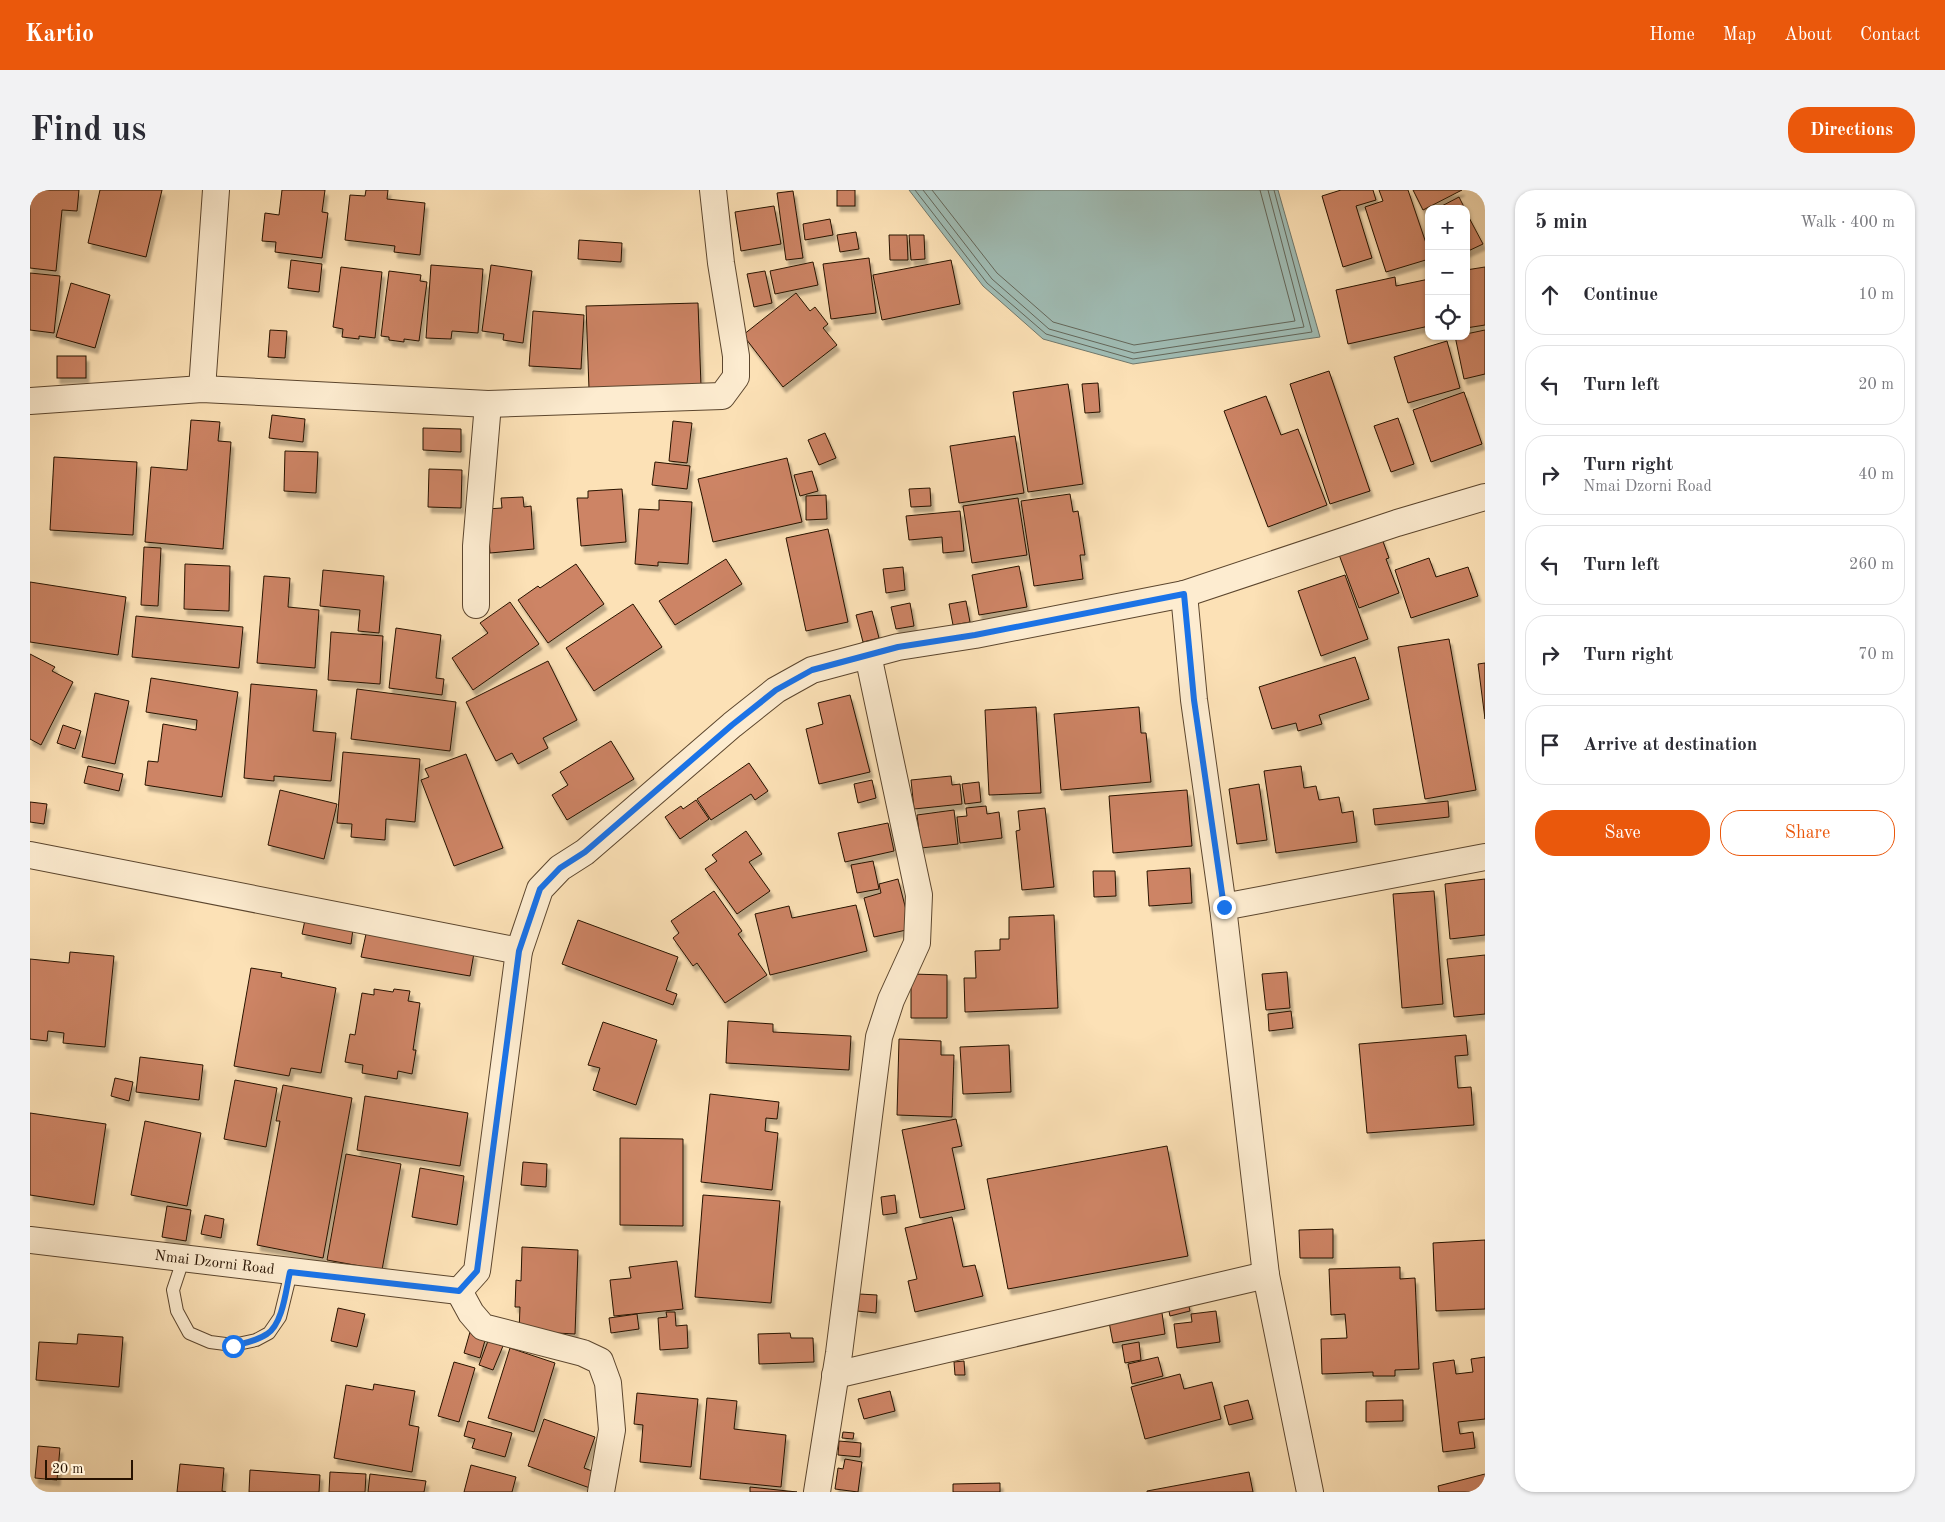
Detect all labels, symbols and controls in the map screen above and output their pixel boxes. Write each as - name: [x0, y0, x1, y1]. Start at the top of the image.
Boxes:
- text: Kartio: [25, 23, 94, 47]
- text: Home: [1649, 26, 1695, 44]
- text: Map: [1723, 26, 1756, 44]
- text: About: [1784, 26, 1832, 44]
- text: Contact: [1860, 26, 1920, 44]
- button: Directions: [1788, 107, 1915, 153]
- text: Find us: [30, 113, 146, 148]
- map controls: [1425, 205, 1470, 340]
- button: +: [1425, 205, 1470, 250]
- text: 5 min: [1535, 212, 1588, 233]
- text: Walk · 400 m: [1800, 215, 1895, 231]
- button: −: [1425, 250, 1470, 295]
- icon: ahead: [1536, 281, 1564, 309]
- text: Continue: [1583, 286, 1658, 305]
- text: 10 m: [1858, 287, 1894, 303]
- button: locate: [1425, 295, 1470, 340]
- icon: left: [1536, 371, 1564, 399]
- text: Turn left: [1583, 376, 1660, 395]
- text: 20 m: [1858, 377, 1894, 393]
- text: Turn right: [1583, 456, 1673, 475]
- icon: right: [1536, 461, 1564, 489]
- text: 40 m: [1858, 467, 1894, 483]
- text: Nmai Dzorni Road: [1583, 479, 1712, 495]
- icon: left: [1536, 551, 1564, 579]
- text: Turn left: [1583, 556, 1660, 575]
- text: 260 m: [1849, 557, 1894, 573]
- icon: right: [1536, 641, 1564, 669]
- text: Turn right: [1583, 646, 1673, 665]
- text: 70 m: [1858, 647, 1894, 663]
- icon: arrive: [1536, 731, 1564, 759]
- text: Arrive at destination: [1583, 736, 1757, 755]
- button: Save: [1535, 810, 1710, 856]
- button: Share: [1720, 810, 1895, 856]
- route end: [1213, 896, 1236, 919]
- street label: Nmai Dzorni Road: [154, 1249, 276, 1278]
- route start: [222, 1335, 245, 1358]
- scale bar: [45, 1457, 132, 1480]
- text: 20 m: [52, 1462, 83, 1476]

